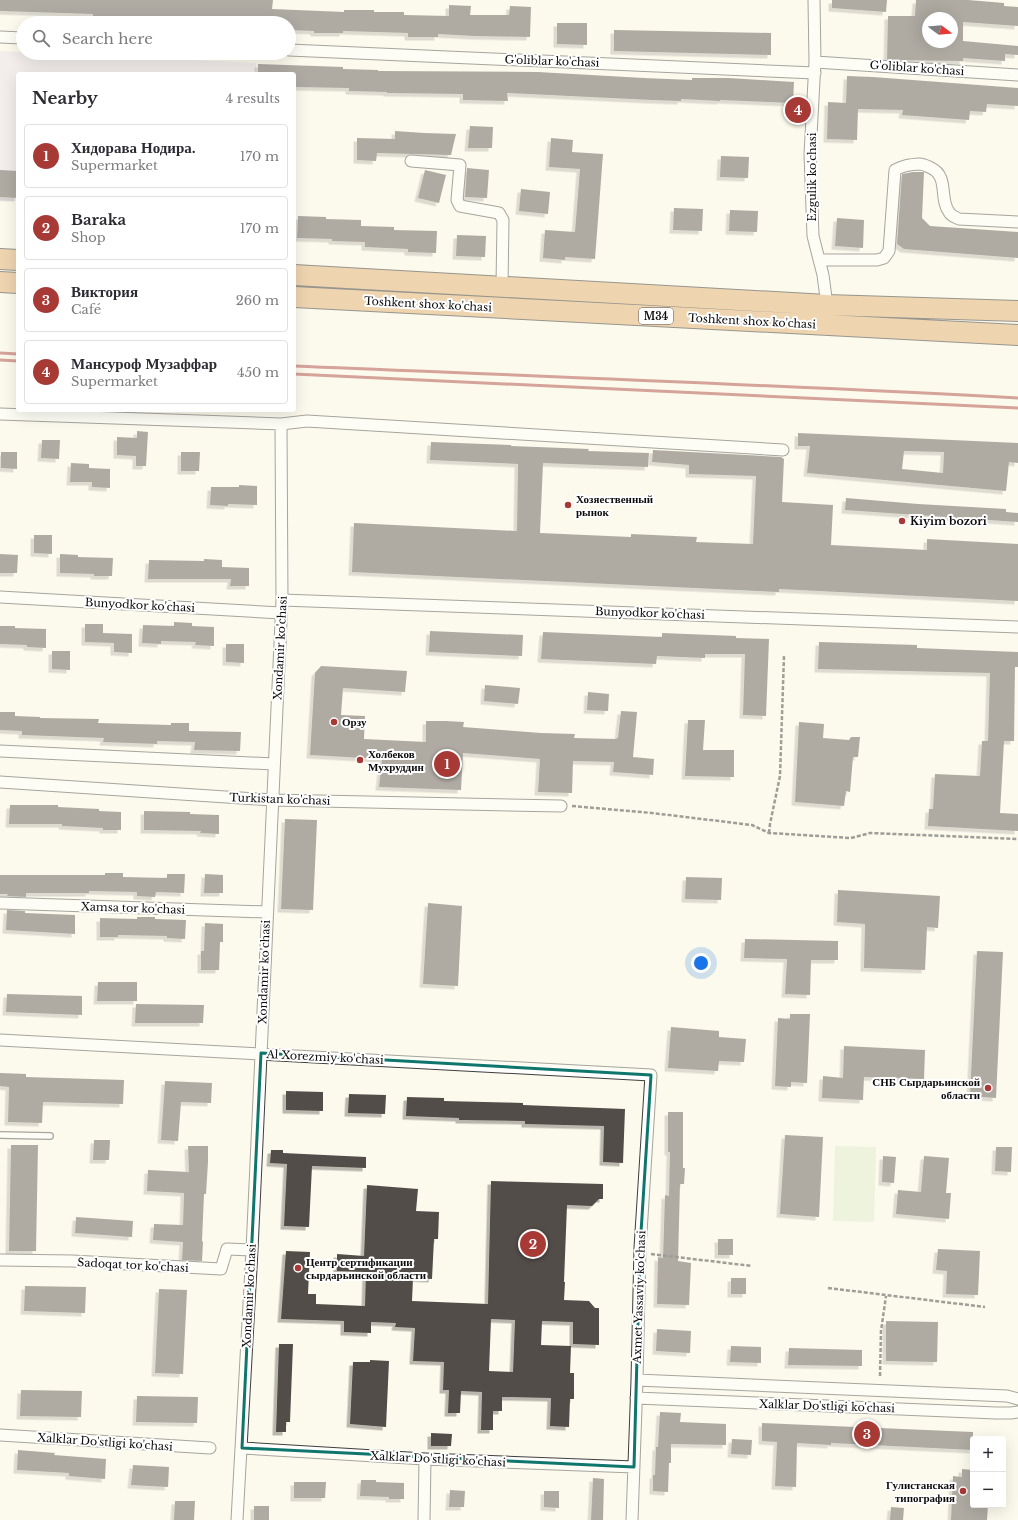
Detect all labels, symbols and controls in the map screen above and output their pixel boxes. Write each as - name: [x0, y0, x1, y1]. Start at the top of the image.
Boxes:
- north arrow: [922, 12, 958, 48]
- search box: [16, 16, 296, 60]
- icon: search: [30, 27, 52, 49]
- text: Search here: [62, 29, 153, 48]
- street label: G'oliblar ko'chasi: [504, 52, 600, 70]
- street label: G'oliblar ko'chasi: [869, 58, 965, 78]
- text: Nearby: [32, 88, 98, 109]
- text: 4 results: [226, 90, 280, 107]
- pin: 4: [785, 95, 811, 125]
- street label: Ezgulik ko'chasi: [805, 132, 819, 221]
- text: Хидорава Нодира.: [71, 138, 196, 157]
- text: 1: [43, 148, 49, 165]
- text: 170 m: [240, 148, 279, 165]
- text: Supermarket: [71, 157, 158, 174]
- text: Baraka: [71, 210, 126, 229]
- text: 2: [42, 220, 50, 237]
- text: 170 m: [240, 220, 279, 237]
- text: Shop: [71, 229, 106, 246]
- text: Виктория: [71, 282, 138, 301]
- text: 3: [42, 292, 50, 309]
- text: 260 m: [236, 292, 279, 309]
- street label: Toshkent shox ko'chasi: [364, 294, 492, 314]
- text: Café: [71, 301, 101, 318]
- road number: M34: [639, 308, 673, 324]
- street label: Toshkent shox ko'chasi: [688, 311, 816, 331]
- text: Мансуроф Музаффар: [71, 354, 217, 373]
- text: 4: [42, 364, 50, 381]
- text: 450 m: [237, 364, 279, 381]
- text: Supermarket: [71, 373, 158, 390]
- place label: Хозяественный рынок: [576, 492, 654, 519]
- marker: Хозяественный рынок: [563, 500, 573, 510]
- place label: Kiyim bozori: [910, 514, 987, 528]
- marker: Kiyim bozori: [897, 516, 907, 526]
- street label: Bunyodkor ko'chasi: [85, 595, 196, 615]
- street label: Xondamir ko'chasi: [270, 595, 290, 700]
- street label: Bunyodkor ko'chasi: [595, 604, 705, 622]
- place label: Орзу: [342, 715, 367, 729]
- marker: Орзу: [329, 717, 339, 727]
- place label: Холбеков Мухруддин: [368, 747, 424, 774]
- pin: 1: [434, 749, 460, 779]
- marker: Холбеков Мухруддин: [355, 755, 365, 765]
- street label: Turkistan ko'chasi: [229, 790, 331, 808]
- street label: Xamsa tor ko'chasi: [81, 899, 186, 917]
- street label: Xondamir ko'chasi: [255, 919, 273, 1024]
- your location: [691, 953, 711, 973]
- street label: Al Xorezmiy ko'chasi: [265, 1047, 384, 1067]
- place label: СНБ Сырдарьинской области: [872, 1075, 981, 1102]
- marker: СНБ Сырдарьинской области: [983, 1083, 993, 1093]
- pin: 2: [520, 1229, 546, 1259]
- street label: Axmet Yassaviy ko'chasi: [630, 1230, 648, 1365]
- street label: Xondamir ko'chasi: [239, 1243, 259, 1348]
- street label: Sadoqat tor ko'chasi: [77, 1255, 189, 1275]
- place label: Центр сертификации сырдарьинской области: [306, 1255, 427, 1282]
- marker: Центр сертификации сырдарьинской области: [293, 1263, 303, 1273]
- street label: Xalklar Do'stligi ko'chasi: [759, 1397, 895, 1415]
- pin: 3: [854, 1419, 880, 1449]
- street label: Xalklar Do'stligi ko'chasi: [37, 1430, 174, 1454]
- map controls: [970, 1436, 1006, 1508]
- button: +: [970, 1436, 1006, 1472]
- street label: Xalklar Do'stligi ko'chasi: [370, 1448, 506, 1470]
- button: −: [970, 1472, 1006, 1508]
- place label: Гулистанская типография: [886, 1478, 955, 1505]
- marker: Гулистанская типография: [958, 1486, 968, 1496]

